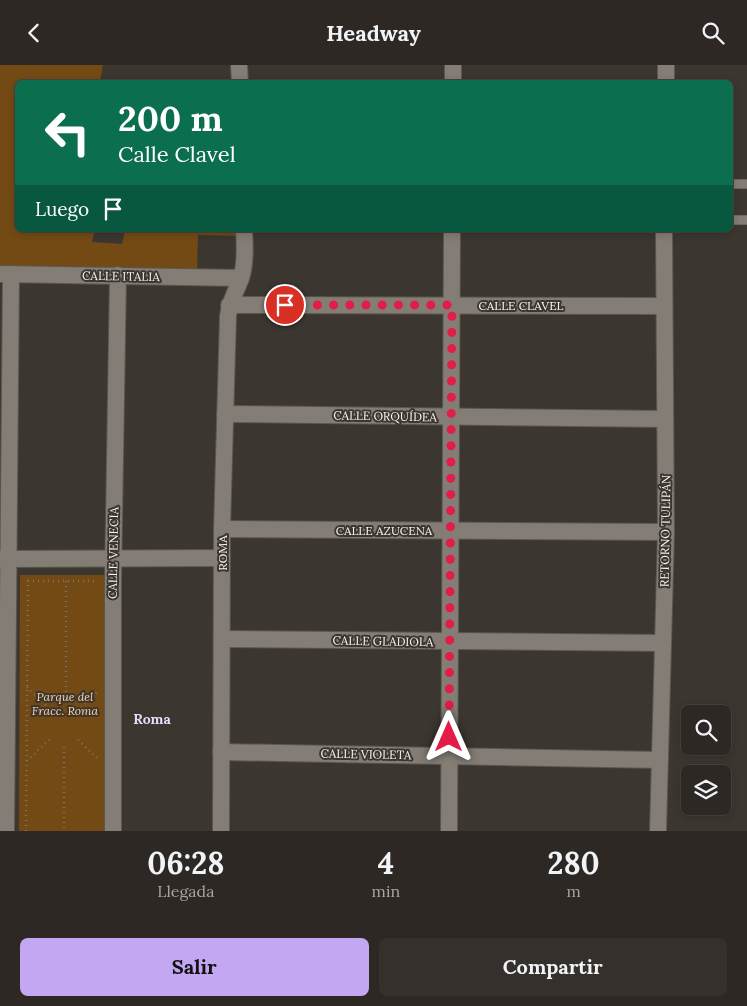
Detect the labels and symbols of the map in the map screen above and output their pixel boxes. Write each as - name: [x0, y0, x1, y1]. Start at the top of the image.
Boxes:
- street label: CALLE ITALIA: [82, 268, 160, 284]
- pin: [264, 284, 306, 326]
- street label: CALLE CLAVEL: [478, 298, 564, 313]
- street label: CALLE ORQUÍDEA: [333, 408, 437, 424]
- street label: RETORNO TULIPÁN: [657, 475, 673, 587]
- street label: CALLE VENECIA: [105, 506, 121, 599]
- street label: CALLE AZUCENA: [336, 523, 433, 538]
- street label: ROMA: [215, 535, 230, 571]
- street label: CALLE GLADIOLA: [332, 633, 434, 649]
- park label: Parque del Fracc. Roma: [32, 689, 99, 718]
- district label: Roma: [133, 710, 171, 728]
- position arrow: [422, 710, 474, 762]
- street label: CALLE VIOLETA: [321, 746, 412, 762]

